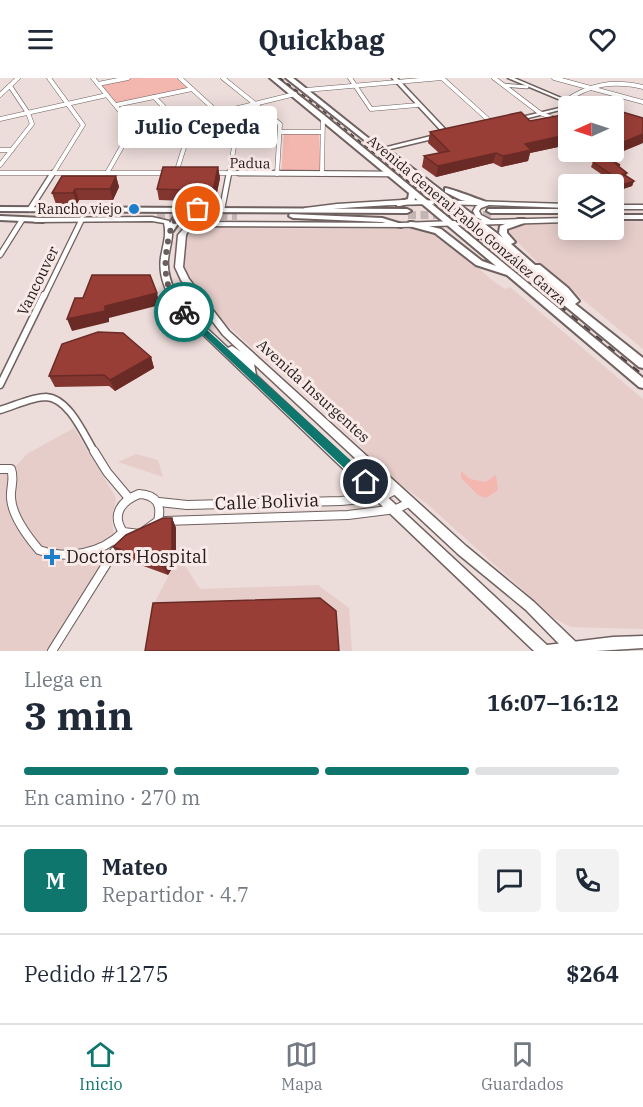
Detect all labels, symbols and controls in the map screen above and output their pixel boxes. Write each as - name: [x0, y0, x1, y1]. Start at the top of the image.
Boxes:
- text: Quickbag: [258, 22, 385, 57]
- icon: menu: [24, 23, 57, 56]
- icon: heart: [586, 23, 619, 56]
- north arrow: [558, 96, 624, 162]
- map controls: [558, 96, 624, 240]
- callout: Julio Cepeda: [118, 107, 278, 149]
- text: Julio Cepeda: [135, 113, 260, 140]
- street label: Avenida General Pablo González Garza: [364, 131, 571, 309]
- street label: Padua: [229, 154, 271, 172]
- button: layers: [558, 174, 624, 240]
- pin: [172, 183, 223, 234]
- icon: bag: [181, 192, 214, 225]
- place label: Rancho viejo: [37, 200, 122, 218]
- marker: Rancho viejo: [127, 202, 141, 216]
- street label: Vancouver: [13, 243, 63, 318]
- courier: [154, 282, 214, 342]
- icon: bike: [168, 296, 201, 329]
- street label: Avenida Insurgentes: [253, 335, 374, 446]
- pin: [340, 456, 391, 507]
- icon: home: [349, 465, 382, 498]
- street label: Calle Bolivia: [214, 488, 320, 515]
- place label: Doctors Hospital: [66, 545, 207, 568]
- marker: Doctors Hospital: [43, 548, 61, 566]
- text: Llega en: [24, 666, 102, 693]
- text: 16:07–16:12: [487, 688, 619, 717]
- text: 3 min: [24, 690, 133, 741]
- text: En camino · 270 m: [24, 784, 200, 811]
- button: chat: [478, 849, 541, 912]
- button: phone: [556, 849, 619, 912]
- text: Mateo: [102, 852, 168, 881]
- text: M: [46, 866, 65, 895]
- text: Repartidor · 4.7: [102, 881, 249, 908]
- text: Pedido #1275: [24, 959, 169, 988]
- text: $264: [566, 959, 619, 988]
- tab: Inicio: [79, 1038, 122, 1094]
- tab: Mapa: [281, 1038, 323, 1094]
- tab: Guardados: [481, 1038, 564, 1094]

